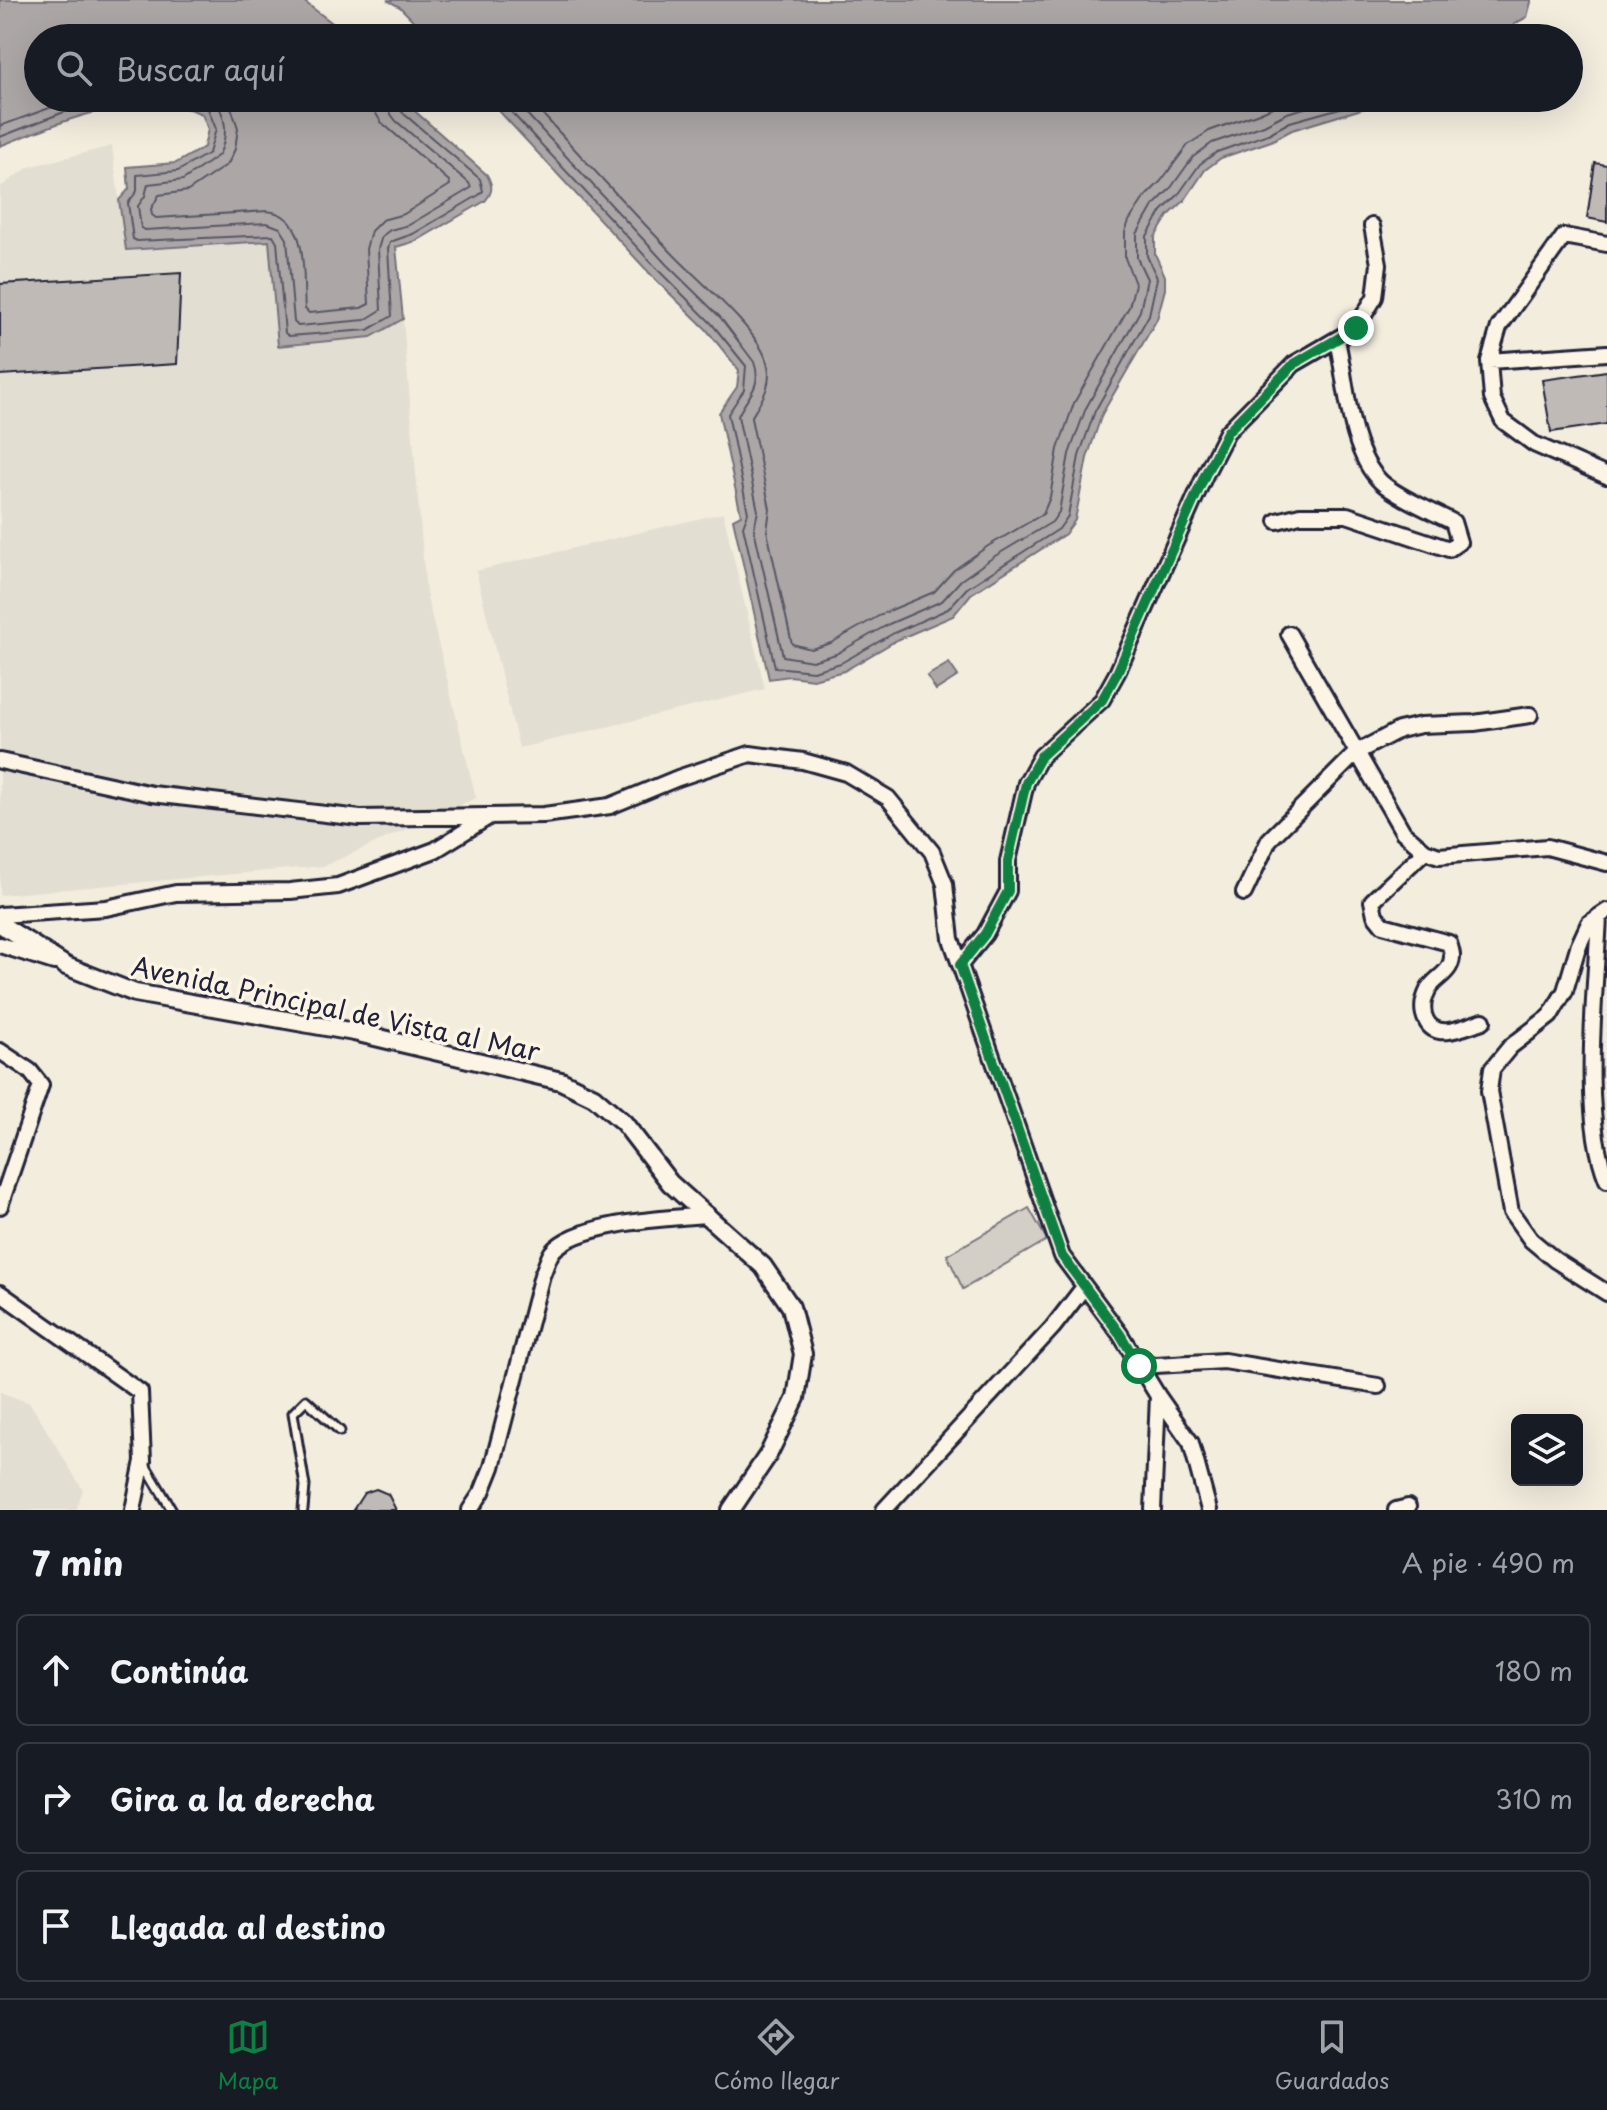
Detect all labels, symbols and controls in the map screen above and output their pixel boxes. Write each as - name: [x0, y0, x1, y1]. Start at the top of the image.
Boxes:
- search box: [24, 24, 1583, 112]
- icon: search: [52, 46, 96, 90]
- text: Buscar aquí: [116, 46, 285, 91]
- route end: [1338, 310, 1374, 346]
- street label: Avenida Principal de Vista al Mar: [128, 946, 545, 1071]
- route start: [1121, 1348, 1157, 1384]
- map controls: [1511, 1414, 1583, 1486]
- button: layers: [1511, 1414, 1583, 1486]
- text: 7 min: [32, 1536, 123, 1588]
- text: A pie · 490 m: [1402, 1543, 1575, 1582]
- icon: ahead: [34, 1648, 78, 1692]
- text: Continúa: [110, 1648, 249, 1693]
- text: 180 m: [1495, 1651, 1573, 1690]
- icon: right: [34, 1776, 78, 1820]
- text: Gira a la derecha: [110, 1776, 375, 1821]
- text: 310 m: [1495, 1779, 1573, 1818]
- icon: arrive: [34, 1904, 78, 1948]
- text: Llegada al destino: [110, 1904, 385, 1949]
- tab: Mapa: [218, 2015, 278, 2096]
- tab: Cómo llegar: [714, 2015, 839, 2096]
- tab: Guardados: [1275, 2015, 1389, 2096]

